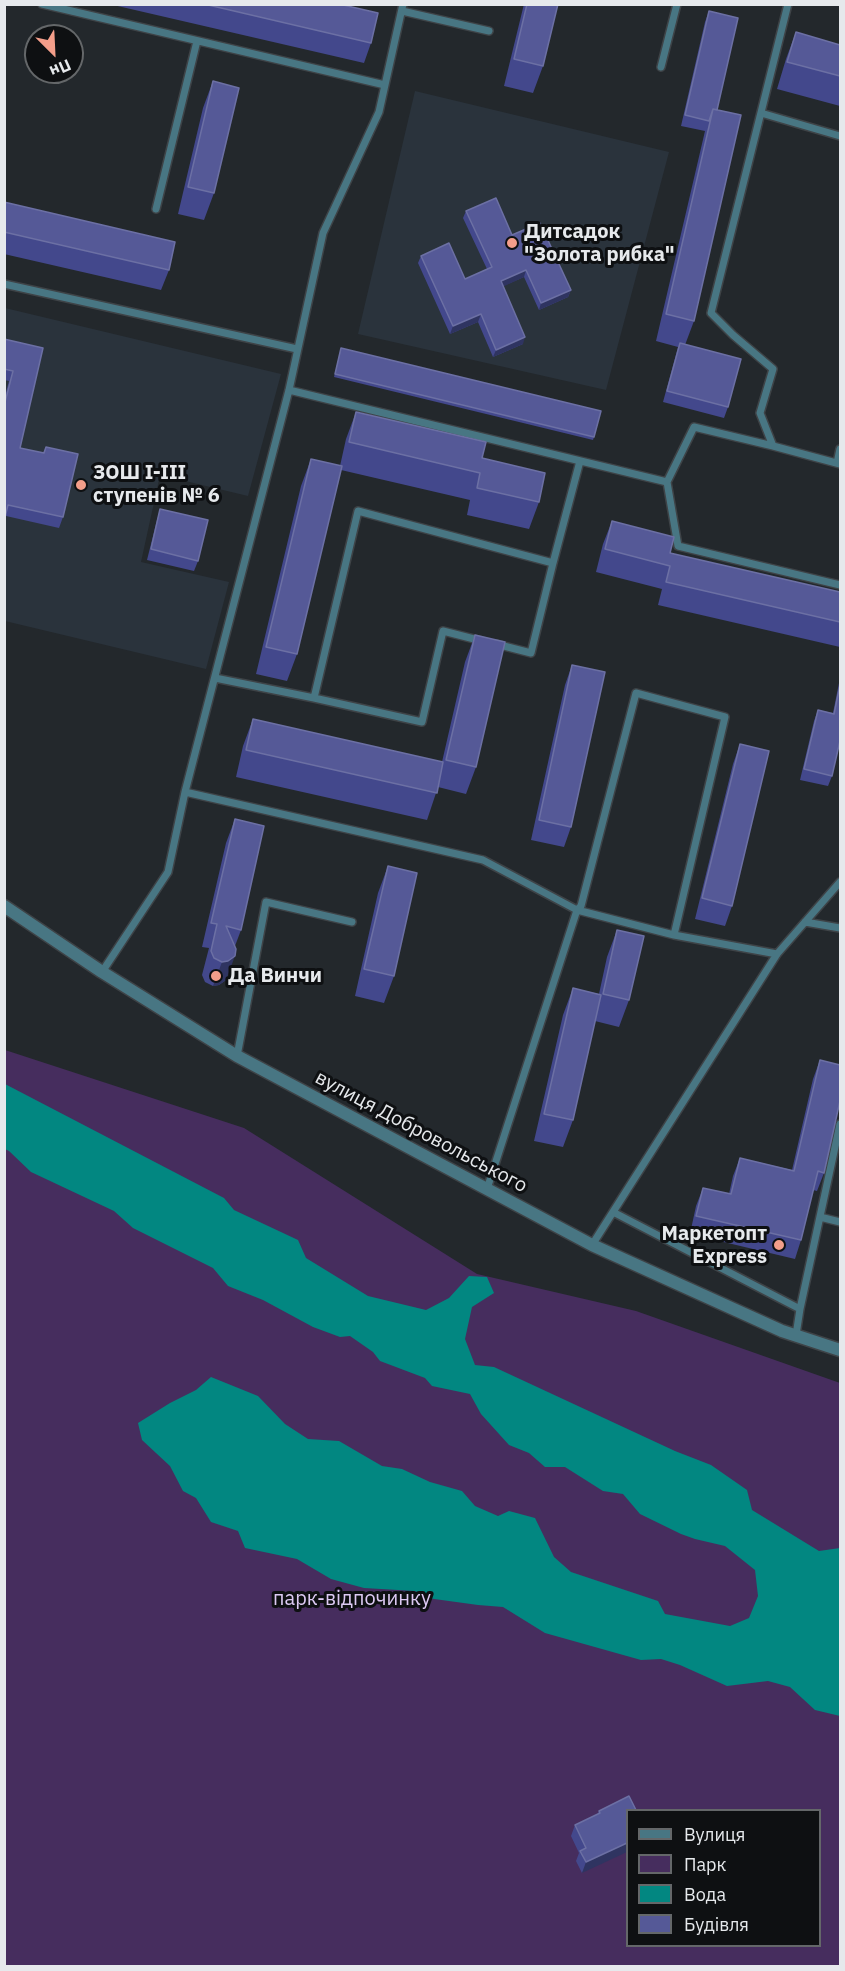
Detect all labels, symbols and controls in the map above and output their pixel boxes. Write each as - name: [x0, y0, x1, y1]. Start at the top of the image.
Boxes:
- north arrow: [24, 24, 84, 84]
- text: Пн: [47, 55, 74, 82]
- place label: Дитсадок "Золота рибка": [524, 220, 675, 267]
- marker: Дитсадок "Золота рибка": [505, 236, 519, 250]
- place label: ЗОШ І-ІІІ ступенів № 6: [93, 461, 220, 508]
- marker: ЗОШ І-ІІІ ступенів № 6: [74, 478, 88, 492]
- place label: Да Винчи: [228, 964, 322, 988]
- marker: Да Винчи: [209, 969, 223, 983]
- street label: вулиця Добровольського: [311, 1066, 531, 1198]
- place label: Маркетопт Express: [662, 1222, 767, 1269]
- marker: Маркетопт Express: [772, 1238, 786, 1252]
- park label: парк-відпочинку: [273, 1587, 431, 1611]
- legend: [626, 1809, 821, 1947]
- text: Вулиця: [684, 1823, 745, 1846]
- text: Парк: [684, 1853, 726, 1876]
- text: Вода: [684, 1883, 726, 1906]
- text: Будівля: [684, 1913, 749, 1936]

